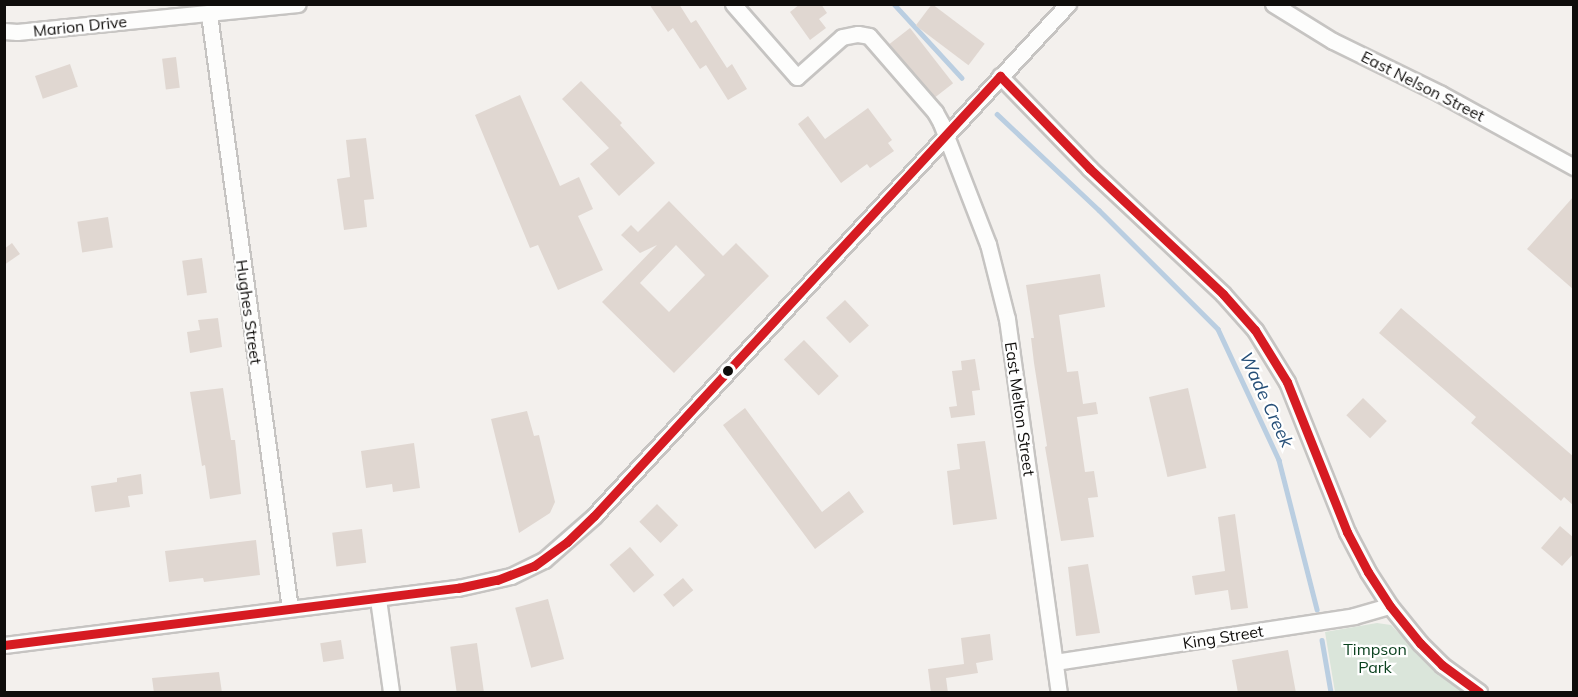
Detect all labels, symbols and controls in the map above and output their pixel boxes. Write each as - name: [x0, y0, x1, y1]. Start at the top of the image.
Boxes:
- street label: Marion Drive: [32, 12, 128, 40]
- street label: East Nelson Street: [1358, 47, 1488, 125]
- street label: Hughes Street: [232, 258, 266, 366]
- street label: East Melton Street: [1001, 341, 1039, 477]
- water label: Wade Creek: [1235, 349, 1297, 451]
- unlabelled marker: [722, 365, 734, 377]
- street label: King Street: [1181, 621, 1265, 653]
- park label: Timpson Park: [1343, 639, 1407, 677]

